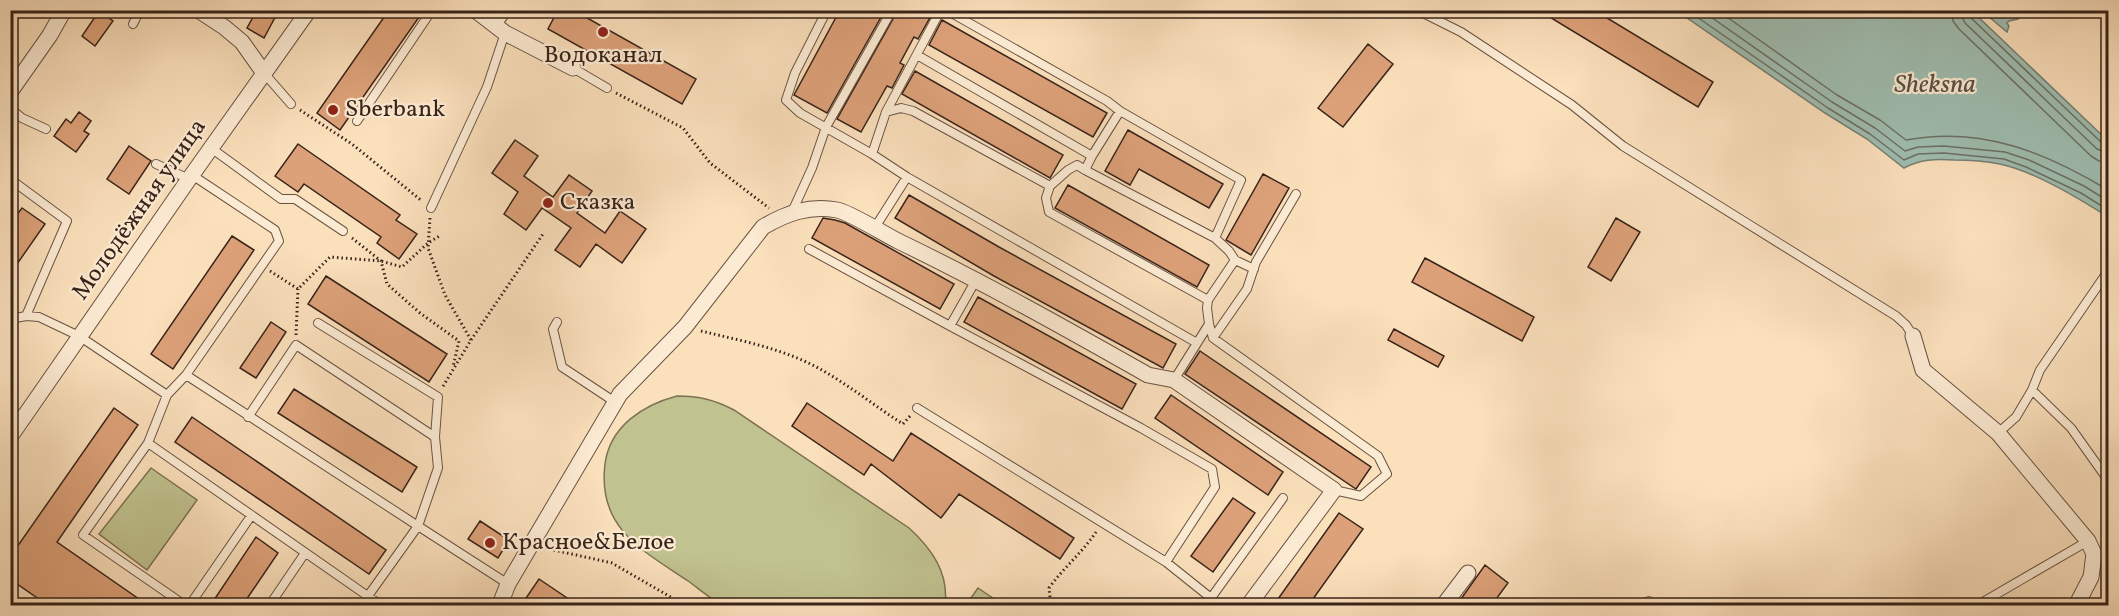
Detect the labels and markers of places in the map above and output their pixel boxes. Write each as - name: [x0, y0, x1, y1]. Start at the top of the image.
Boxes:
- marker: Водоканал: [596, 25, 610, 39]
- place label: Водоканал: [544, 39, 662, 73]
- place label: Sberbank: [345, 93, 445, 127]
- marker: Sberbank: [326, 103, 340, 117]
- place label: Сказка: [560, 186, 636, 220]
- marker: Сказка: [541, 196, 555, 210]
- place label: Красное&Белое: [502, 526, 675, 560]
- marker: Красное&Белое: [483, 536, 497, 550]

